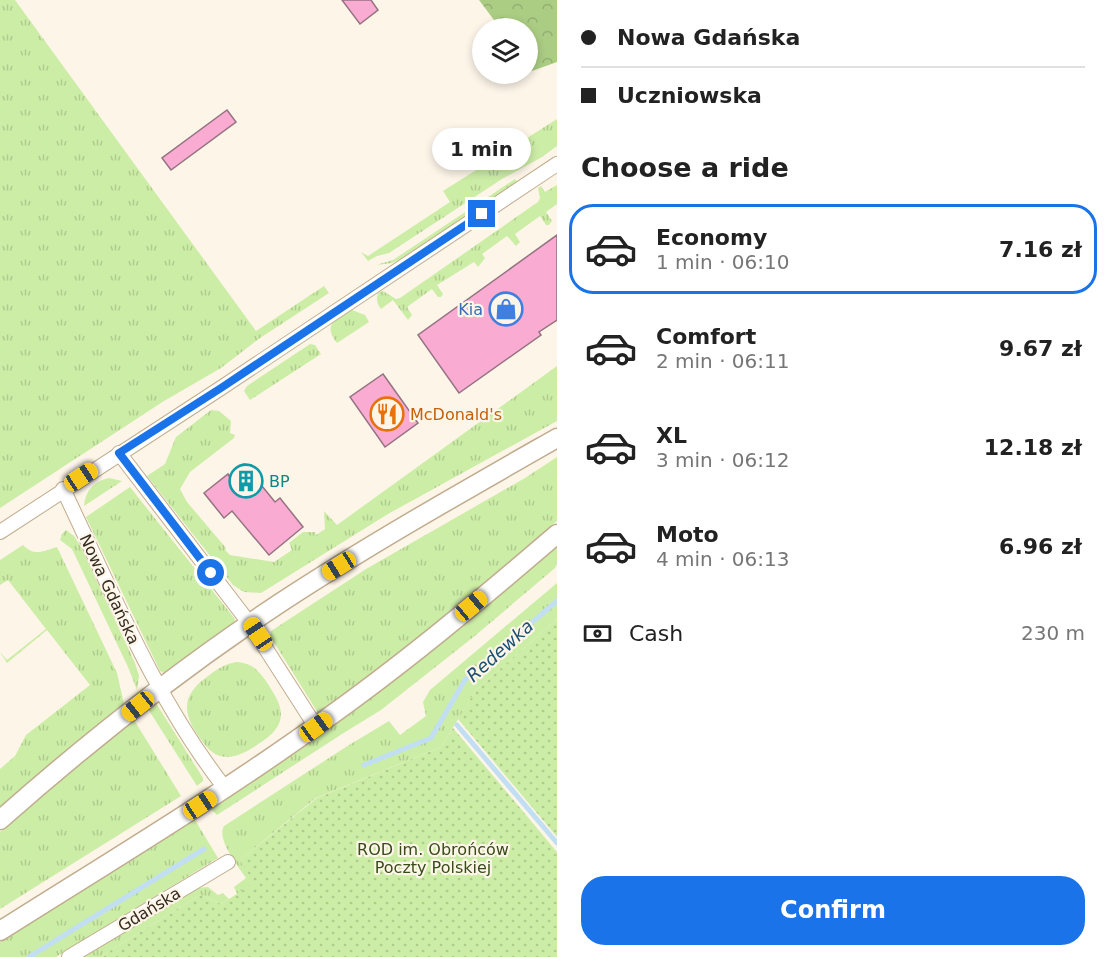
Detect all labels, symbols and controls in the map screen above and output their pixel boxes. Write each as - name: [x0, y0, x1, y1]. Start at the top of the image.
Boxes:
- map controls: [472, 18, 538, 84]
- button: layers: [472, 18, 538, 84]
- text: Nowa Gdańska: [617, 25, 800, 50]
- text: Uczniowska: [617, 83, 762, 108]
- callout: 1 min: [432, 127, 532, 169]
- text: 1 min: [450, 137, 513, 161]
- text: Choose a ride: [581, 152, 789, 183]
- route end: [468, 200, 495, 227]
- icon: car: [584, 222, 638, 276]
- text: Economy: [656, 225, 767, 250]
- text: 7.16 zł: [999, 237, 1082, 262]
- text: 1 min · 06:10: [656, 250, 790, 274]
- shop icon: Kia: [488, 291, 524, 327]
- place label: Kia: [458, 300, 483, 319]
- icon: car: [584, 321, 638, 375]
- text: Comfort: [656, 324, 756, 349]
- text: 9.67 zł: [999, 336, 1082, 361]
- text: 2 min · 06:11: [656, 349, 790, 373]
- restaurant icon: McDonald's: [369, 396, 405, 432]
- place label: McDonald's: [410, 405, 502, 424]
- icon: car: [584, 420, 638, 474]
- text: XL: [656, 423, 687, 448]
- text: 12.18 zł: [984, 435, 1082, 460]
- text: 3 min · 06:12: [656, 448, 790, 472]
- car: [61, 460, 101, 494]
- building icon: BP: [228, 463, 264, 499]
- place label: BP: [269, 472, 290, 491]
- icon: car: [584, 519, 638, 573]
- text: Moto: [656, 522, 719, 547]
- street label: Nowa Gdańska: [76, 531, 143, 647]
- text: 6.96 zł: [999, 534, 1082, 559]
- text: 4 min · 06:13: [656, 547, 790, 571]
- car: [319, 549, 359, 583]
- route start: [197, 559, 224, 586]
- car: [451, 588, 491, 624]
- car: [240, 614, 276, 654]
- water label: Redewka: [462, 615, 537, 686]
- icon: cash: [581, 617, 614, 650]
- text: Cash: [629, 621, 683, 646]
- text: 230 m: [1021, 621, 1085, 645]
- car: [118, 688, 158, 724]
- car: [296, 709, 336, 745]
- car: [180, 788, 220, 822]
- park label: ROD im. Obrońców Poczty Polskiej: [357, 840, 509, 877]
- button: Confirm: [581, 876, 1085, 945]
- street label: Gdańska: [115, 883, 184, 936]

